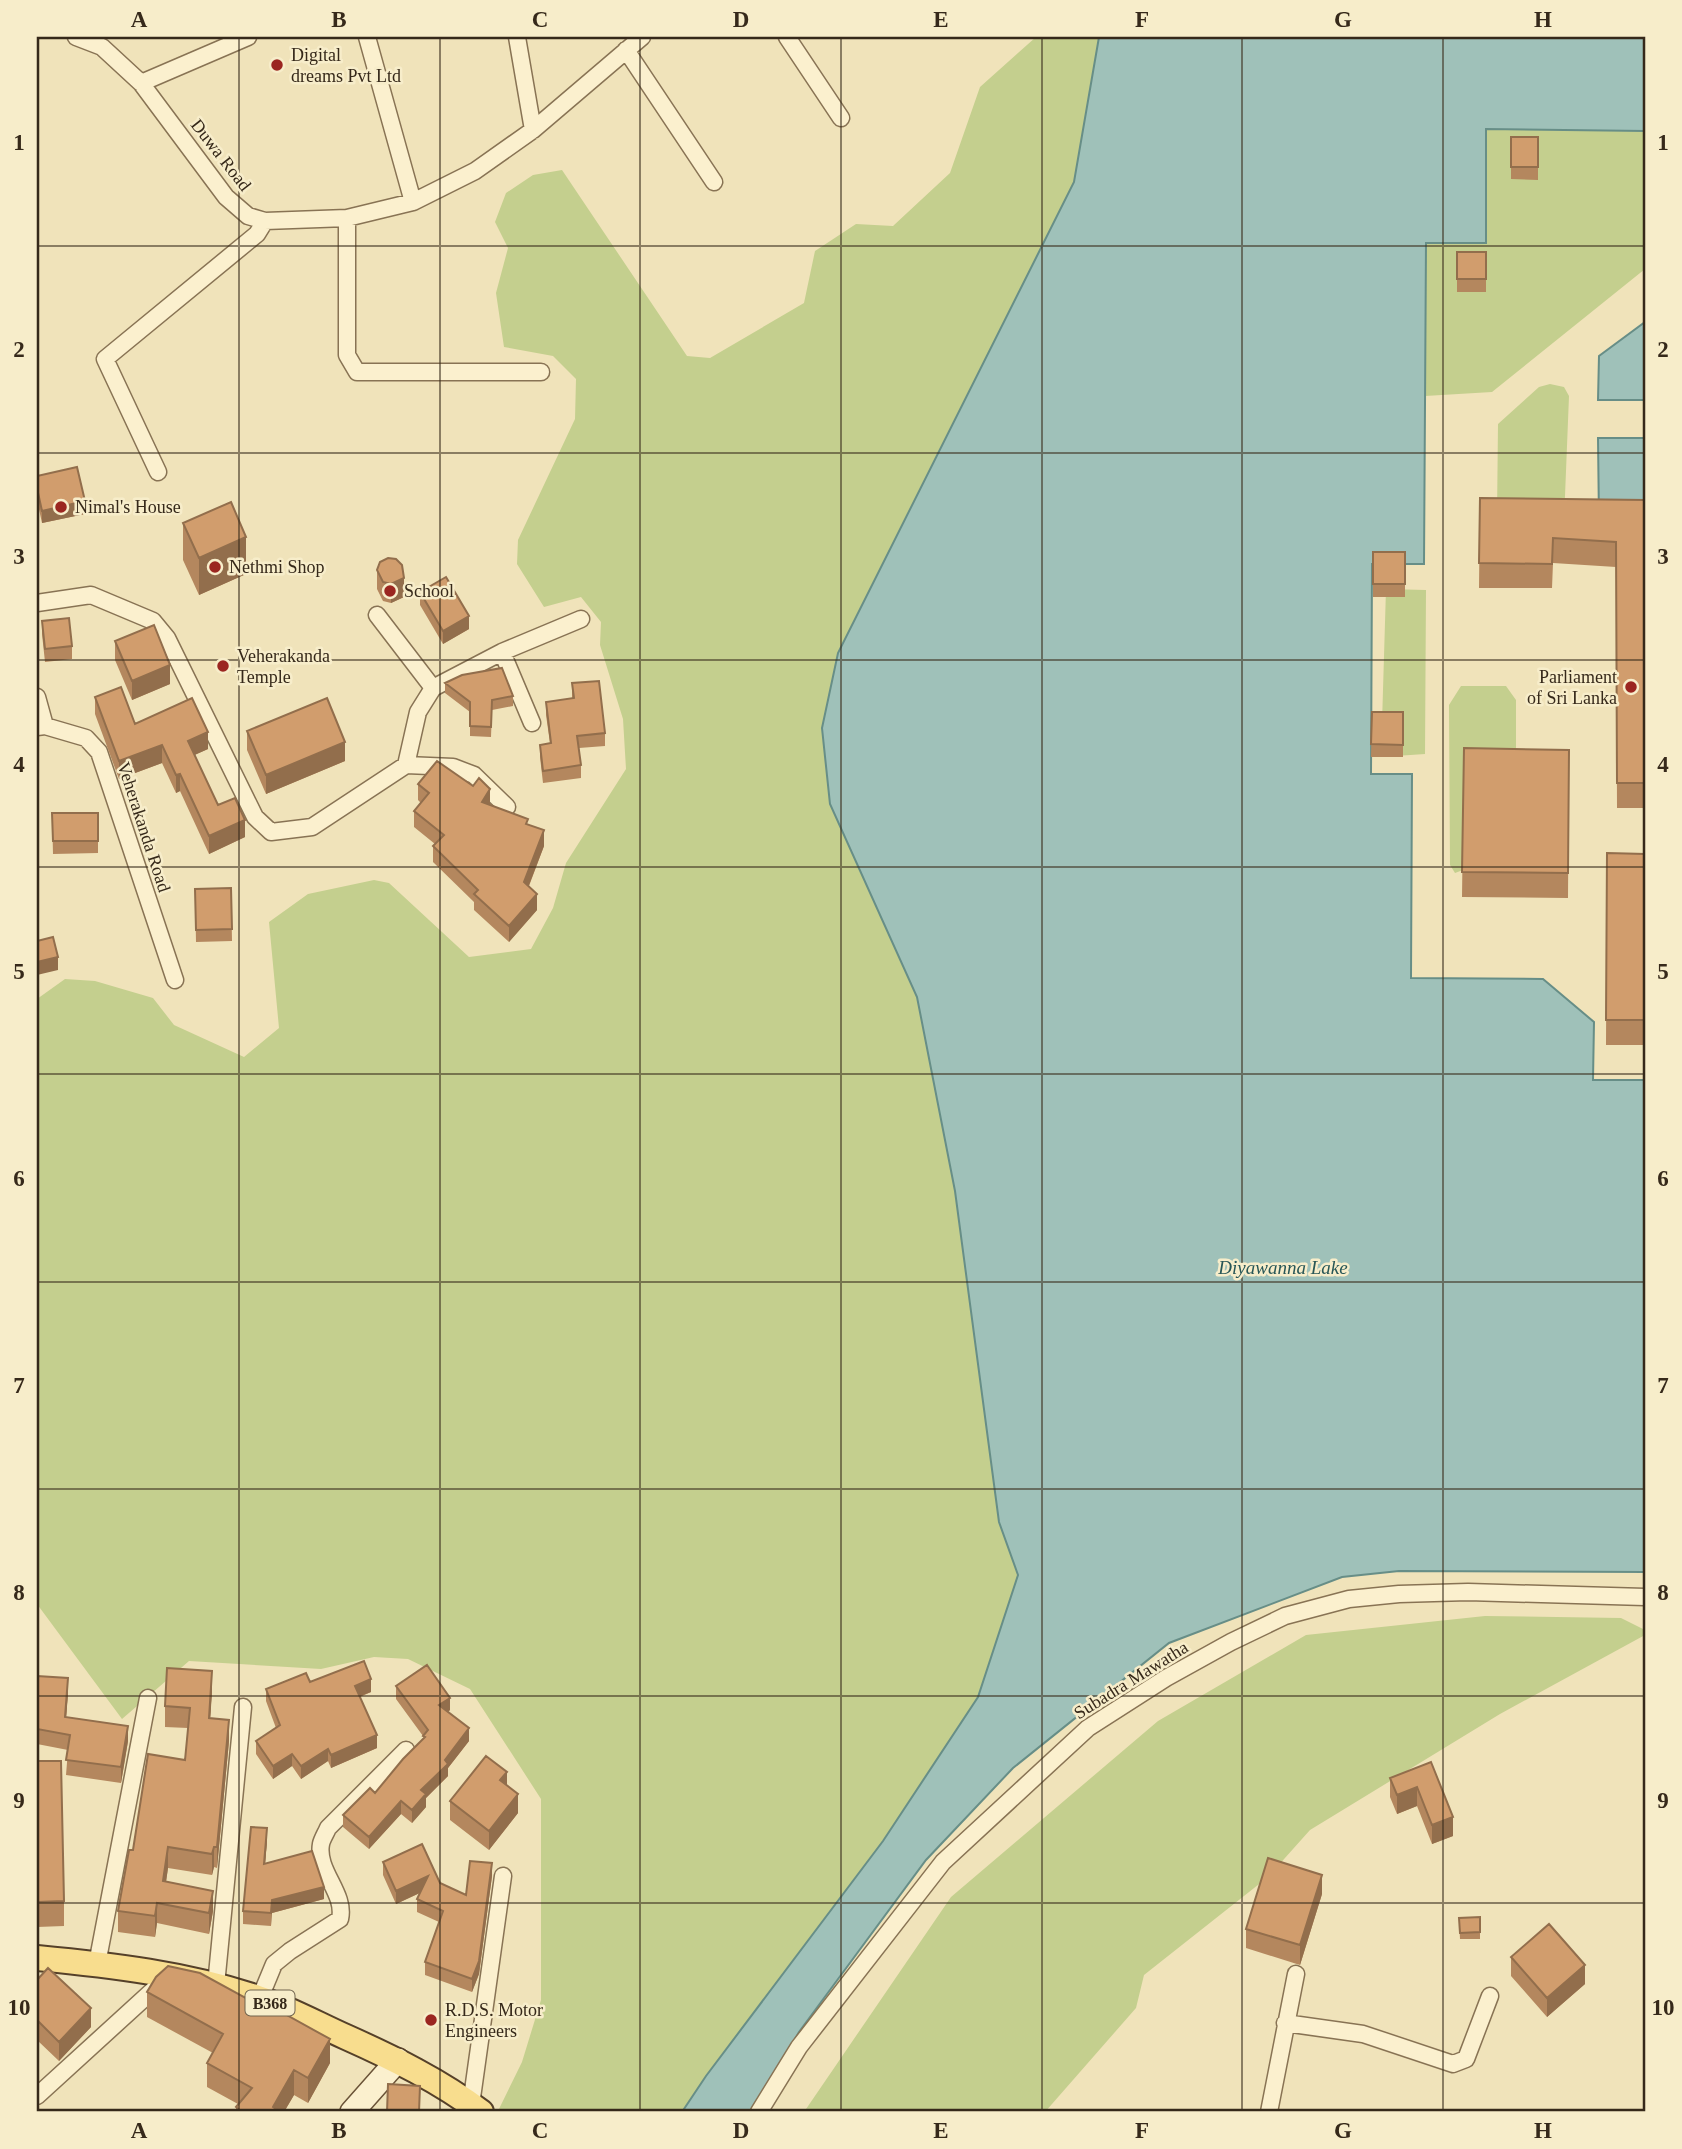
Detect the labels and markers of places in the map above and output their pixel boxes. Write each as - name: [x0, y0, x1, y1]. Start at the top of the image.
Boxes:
- place label: Digital dreams Pvt Ltd: [291, 45, 401, 86]
- marker: Digital dreams Pvt Ltd: [269, 57, 285, 73]
- place label: Nimal's House: [75, 497, 181, 517]
- marker: Nimal's House: [53, 499, 69, 515]
- place label: Nethmi Shop: [229, 557, 325, 577]
- marker: Nethmi Shop: [207, 559, 223, 575]
- place label: School: [404, 581, 454, 601]
- marker: School: [382, 583, 398, 599]
- place label: Veherakanda Temple: [237, 646, 330, 687]
- marker: Veherakanda Temple: [215, 658, 231, 674]
- place label: Parliament of Sri Lanka: [1527, 667, 1617, 708]
- marker: Parliament of Sri Lanka: [1623, 679, 1639, 695]
- place label: R.D.S. Motor Engineers: [445, 2000, 543, 2041]
- marker: R.D.S. Motor Engineers: [423, 2012, 439, 2028]

